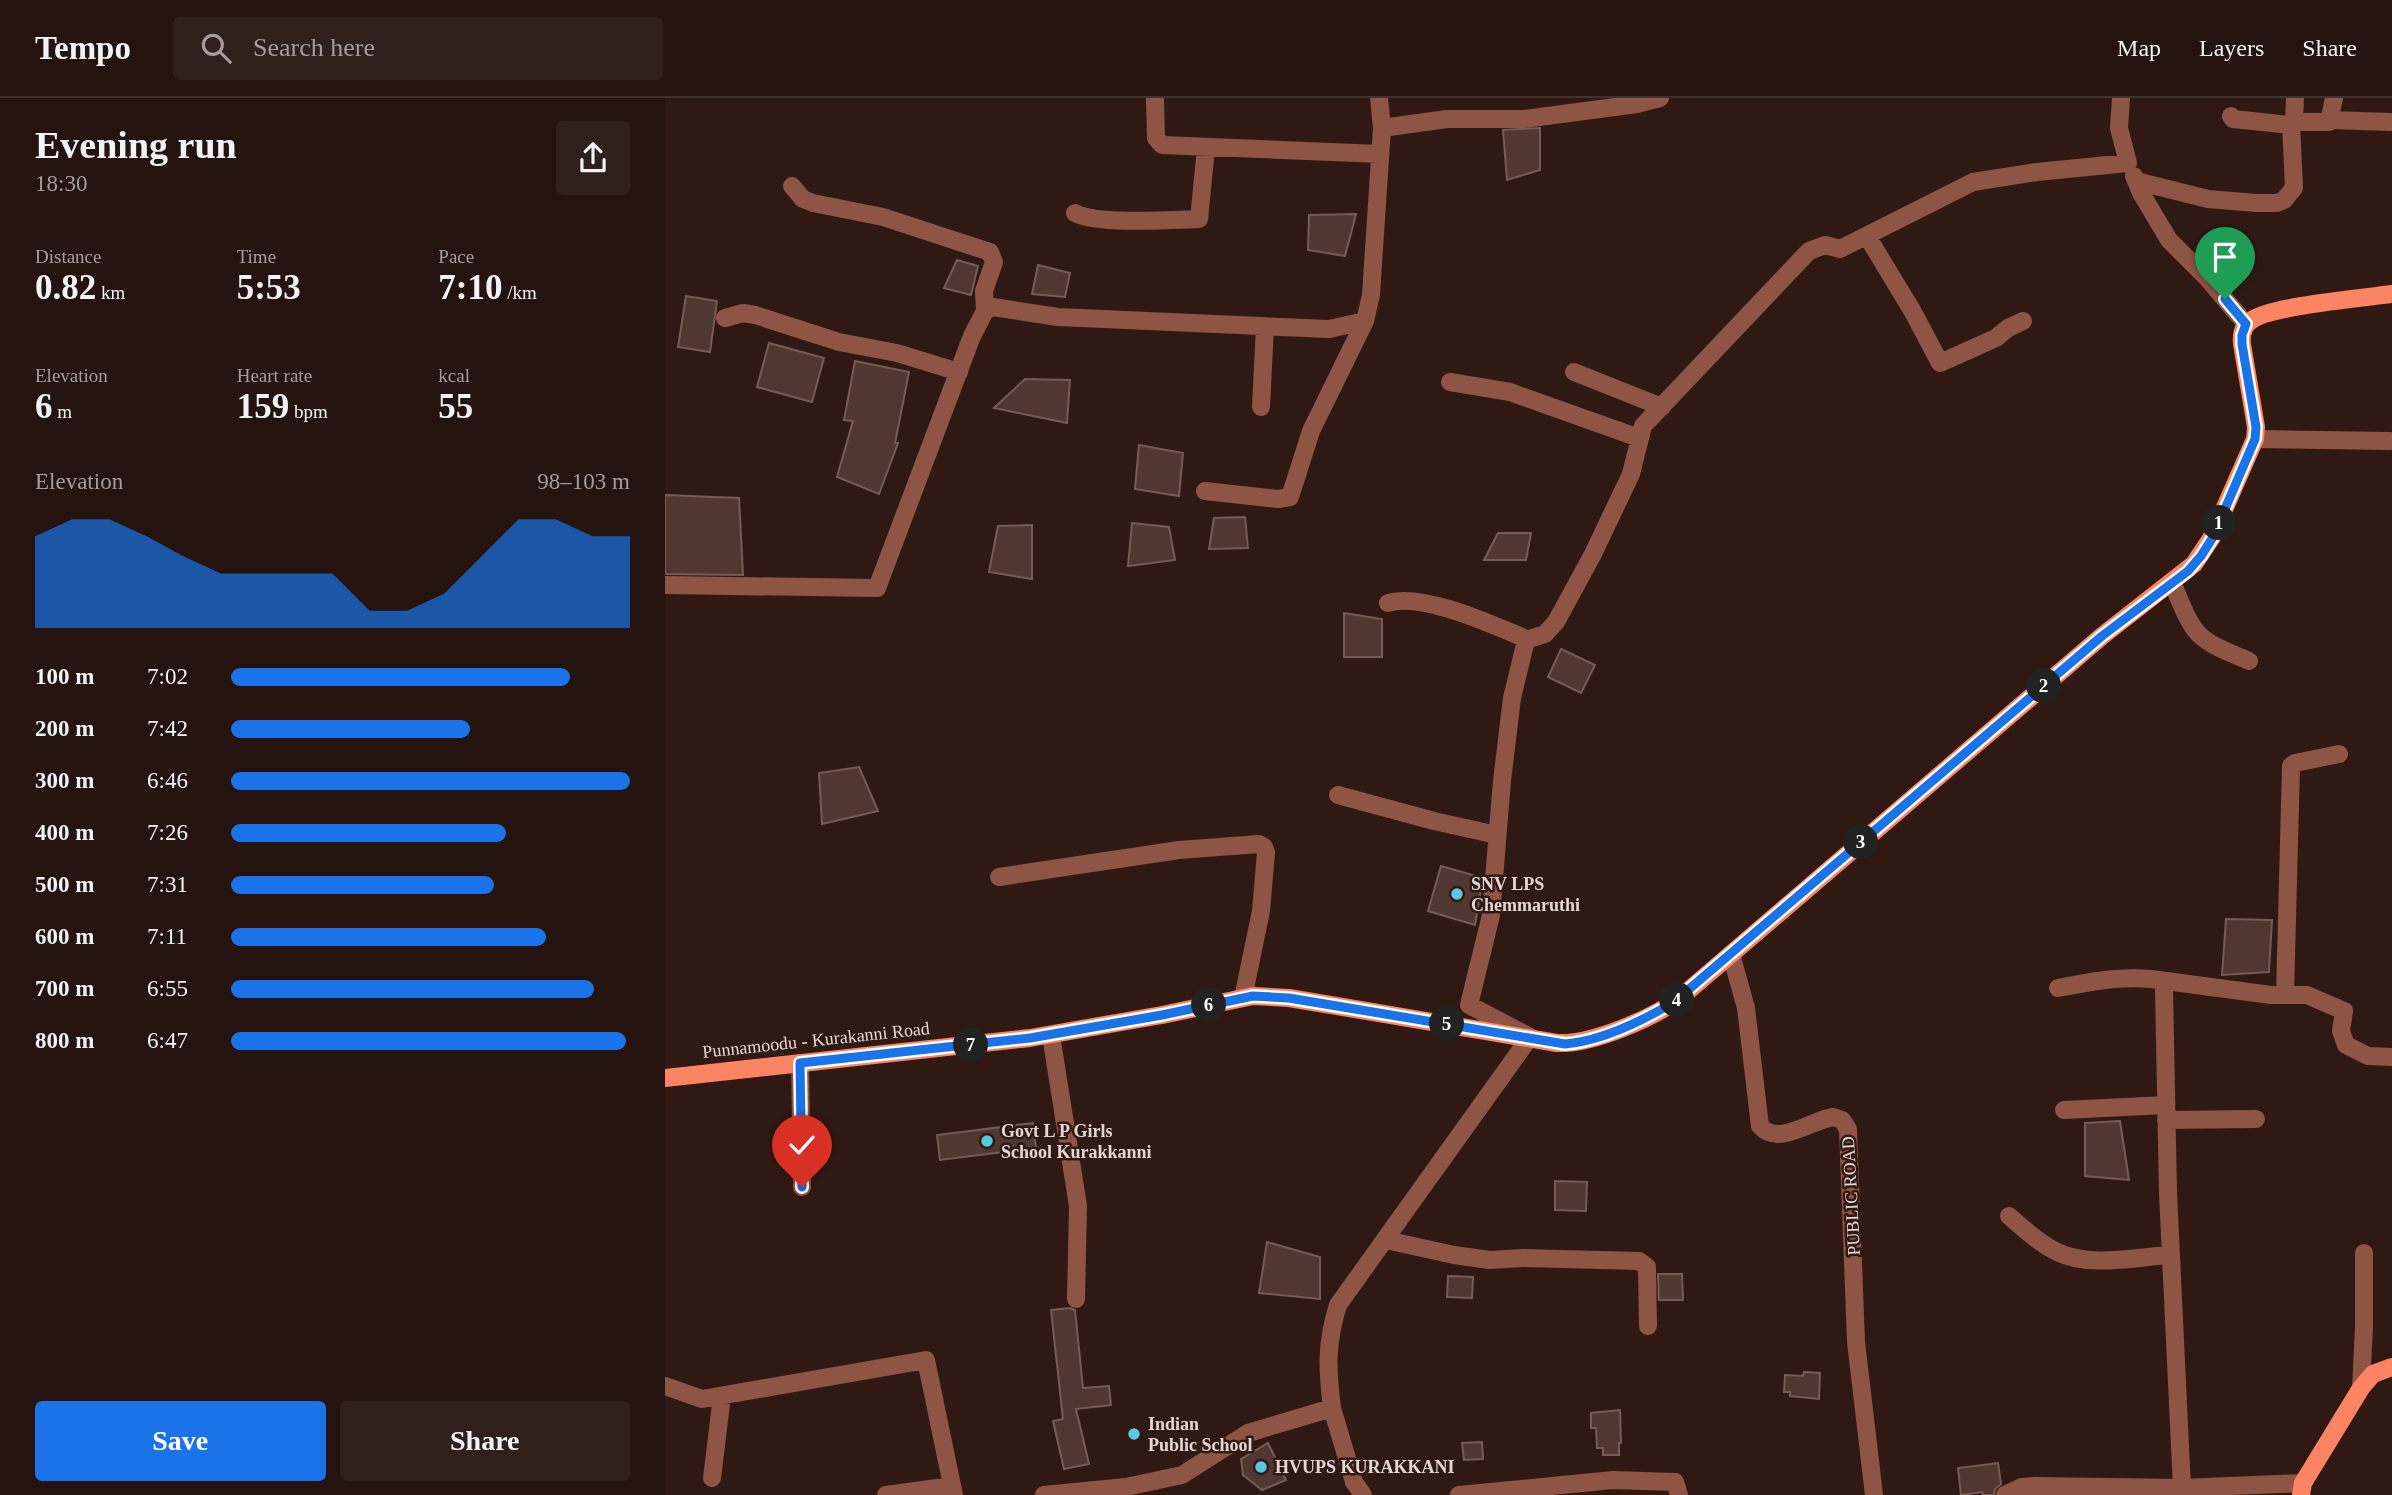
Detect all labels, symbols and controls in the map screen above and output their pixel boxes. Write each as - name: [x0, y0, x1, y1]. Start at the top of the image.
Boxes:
- search box: [173, 17, 663, 80]
- icon: search: [197, 29, 235, 67]
- text: Tempo: [35, 30, 131, 66]
- text: Search here: [253, 33, 375, 62]
- text: Map: [2117, 35, 2161, 61]
- text: Layers: [2199, 35, 2264, 61]
- text: Share: [2302, 35, 2357, 61]
- button: share: [556, 121, 630, 195]
- text: Evening run: [35, 124, 237, 166]
- text: 18:30: [35, 171, 87, 196]
- pin: [2195, 227, 2255, 299]
- icon: arrive: [2206, 238, 2244, 276]
- text: Distance: [35, 246, 101, 267]
- text: Time: [237, 246, 276, 267]
- text: Pace: [438, 246, 474, 267]
- text: 0.82: [35, 268, 96, 307]
- text: 5:53: [237, 268, 301, 307]
- text: 7:10: [438, 268, 502, 307]
- text: km: [96, 282, 125, 303]
- text: /km: [502, 282, 537, 303]
- text: Elevation: [35, 365, 108, 386]
- text: Heart rate: [237, 365, 312, 386]
- text: kcal: [438, 365, 470, 386]
- text: 6: [35, 387, 53, 426]
- text: 159: [237, 387, 289, 426]
- text: 55: [438, 387, 473, 426]
- text: m: [53, 401, 72, 422]
- text: bpm: [289, 401, 328, 422]
- text: Elevation: [35, 469, 123, 494]
- text: 98–103 m: [537, 469, 630, 494]
- pin: 1: [2201, 506, 2237, 540]
- text: 1: [2214, 512, 2223, 533]
- text: 100 m: [35, 664, 94, 689]
- text: 7:02: [147, 664, 188, 689]
- pin: 2: [2027, 668, 2061, 704]
- text: 2: [2039, 675, 2048, 696]
- text: 200 m: [35, 716, 94, 741]
- text: 7:42: [147, 716, 188, 741]
- text: 300 m: [35, 768, 94, 793]
- text: 6:46: [147, 768, 188, 793]
- text: 400 m: [35, 820, 94, 845]
- text: 7:26: [147, 820, 188, 845]
- pin: 3: [1843, 824, 1879, 860]
- text: 3: [1856, 831, 1865, 852]
- text: 500 m: [35, 872, 94, 897]
- text: 7:31: [147, 872, 188, 897]
- place label: SNV LPS Chemmaruthi: [1471, 874, 1580, 915]
- marker: SNV LPS Chemmaruthi: [1449, 886, 1465, 902]
- text: 600 m: [35, 924, 94, 949]
- text: 7:11: [147, 924, 187, 949]
- text: 700 m: [35, 976, 94, 1001]
- text: 6:55: [147, 976, 188, 1001]
- pin: 4: [1660, 982, 1695, 1018]
- pin: 6: [1191, 988, 1227, 1023]
- text: 4: [1672, 989, 1681, 1010]
- text: 6: [1204, 994, 1213, 1015]
- pin: 5: [1429, 1006, 1465, 1042]
- text: 5: [1442, 1013, 1451, 1034]
- street label: Punnamoodu - Kurakanni Road: [701, 1018, 931, 1062]
- text: 800 m: [35, 1028, 94, 1053]
- text: 6:47: [147, 1028, 188, 1053]
- pin: 7: [953, 1028, 989, 1062]
- text: 7: [966, 1034, 975, 1055]
- pin: [772, 1115, 832, 1187]
- place label: Govt L P Girls School Kurakkanni: [1001, 1121, 1152, 1162]
- icon: check: [783, 1126, 821, 1164]
- marker: Govt L P Girls School Kurakkanni: [979, 1133, 995, 1149]
- street label: PUBLIC ROAD: [1838, 1136, 1864, 1256]
- button: Save: [35, 1401, 326, 1481]
- button: Share: [340, 1401, 630, 1481]
- place label: Indian Public School: [1148, 1414, 1253, 1455]
- marker: Indian Public School: [1126, 1426, 1142, 1442]
- place label: HVUPS KURAKKANI: [1275, 1457, 1455, 1477]
- marker: HVUPS KURAKKANI: [1253, 1459, 1269, 1475]

